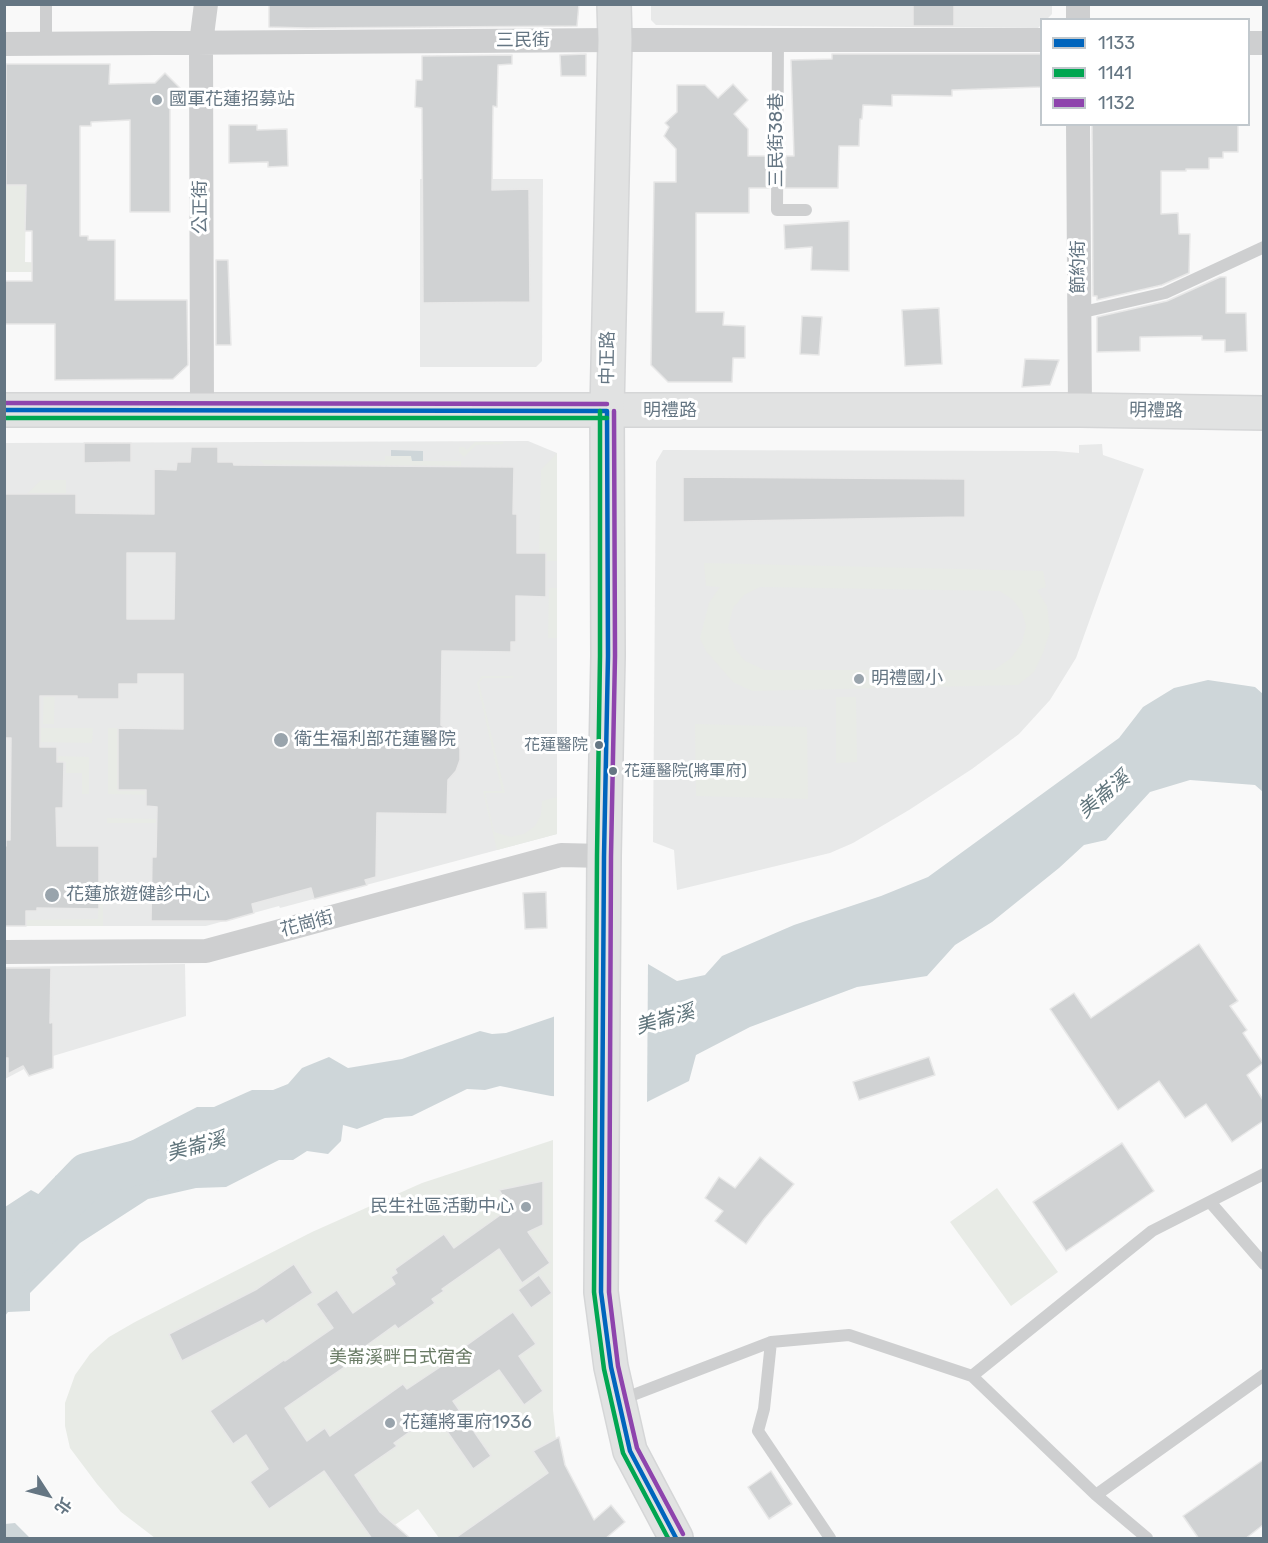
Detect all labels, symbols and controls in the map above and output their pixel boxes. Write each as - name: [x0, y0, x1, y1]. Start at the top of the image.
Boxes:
- legend: [1040, 18, 1250, 126]
- street label: 三民街: [496, 30, 550, 52]
- text: 1133: [1098, 32, 1135, 54]
- text: 1141: [1098, 62, 1132, 84]
- place label: 國軍花蓮招募站: [169, 89, 295, 111]
- text: 1132: [1098, 92, 1135, 114]
- marker: 國軍花蓮招募站: [150, 93, 164, 107]
- street label: 三民街38巷: [766, 93, 788, 187]
- street label: 公正街: [190, 180, 212, 234]
- street label: 節約街: [1068, 240, 1090, 294]
- street label: 中正路: [597, 331, 619, 385]
- street label: 明禮路: [643, 400, 697, 422]
- street label: 明禮路: [1129, 400, 1183, 422]
- place label: 明禮國小: [871, 668, 943, 690]
- marker: 明禮國小: [852, 672, 866, 686]
- place label: 衛生福利部花蓮醫院: [294, 729, 456, 751]
- marker: 衛生福利部花蓮醫院: [272, 731, 290, 749]
- place label: 花蓮醫院: [524, 735, 588, 755]
- marker: 花蓮醫院: [593, 739, 605, 751]
- place label: 花蓮醫院(將軍府): [624, 761, 747, 781]
- marker: 花蓮醫院(將軍府): [607, 765, 619, 777]
- water label: 美崙溪: [1073, 767, 1135, 823]
- place label: 花蓮旅遊健診中心: [66, 884, 210, 906]
- marker: 花蓮旅遊健診中心: [43, 886, 61, 904]
- street label: 花崗街: [278, 907, 336, 941]
- water label: 美崙溪: [633, 1000, 697, 1040]
- water label: 美崙溪: [164, 1128, 228, 1166]
- place label: 民生社區活動中心: [370, 1196, 514, 1218]
- marker: 民生社區活動中心: [519, 1200, 533, 1214]
- park label: 美崙溪畔日式宿舍: [329, 1347, 473, 1369]
- place label: 花蓮將軍府1936: [402, 1412, 532, 1434]
- marker: 花蓮將軍府1936: [383, 1416, 397, 1430]
- north arrow: [18, 1465, 78, 1525]
- text: 北: [51, 1494, 75, 1518]

